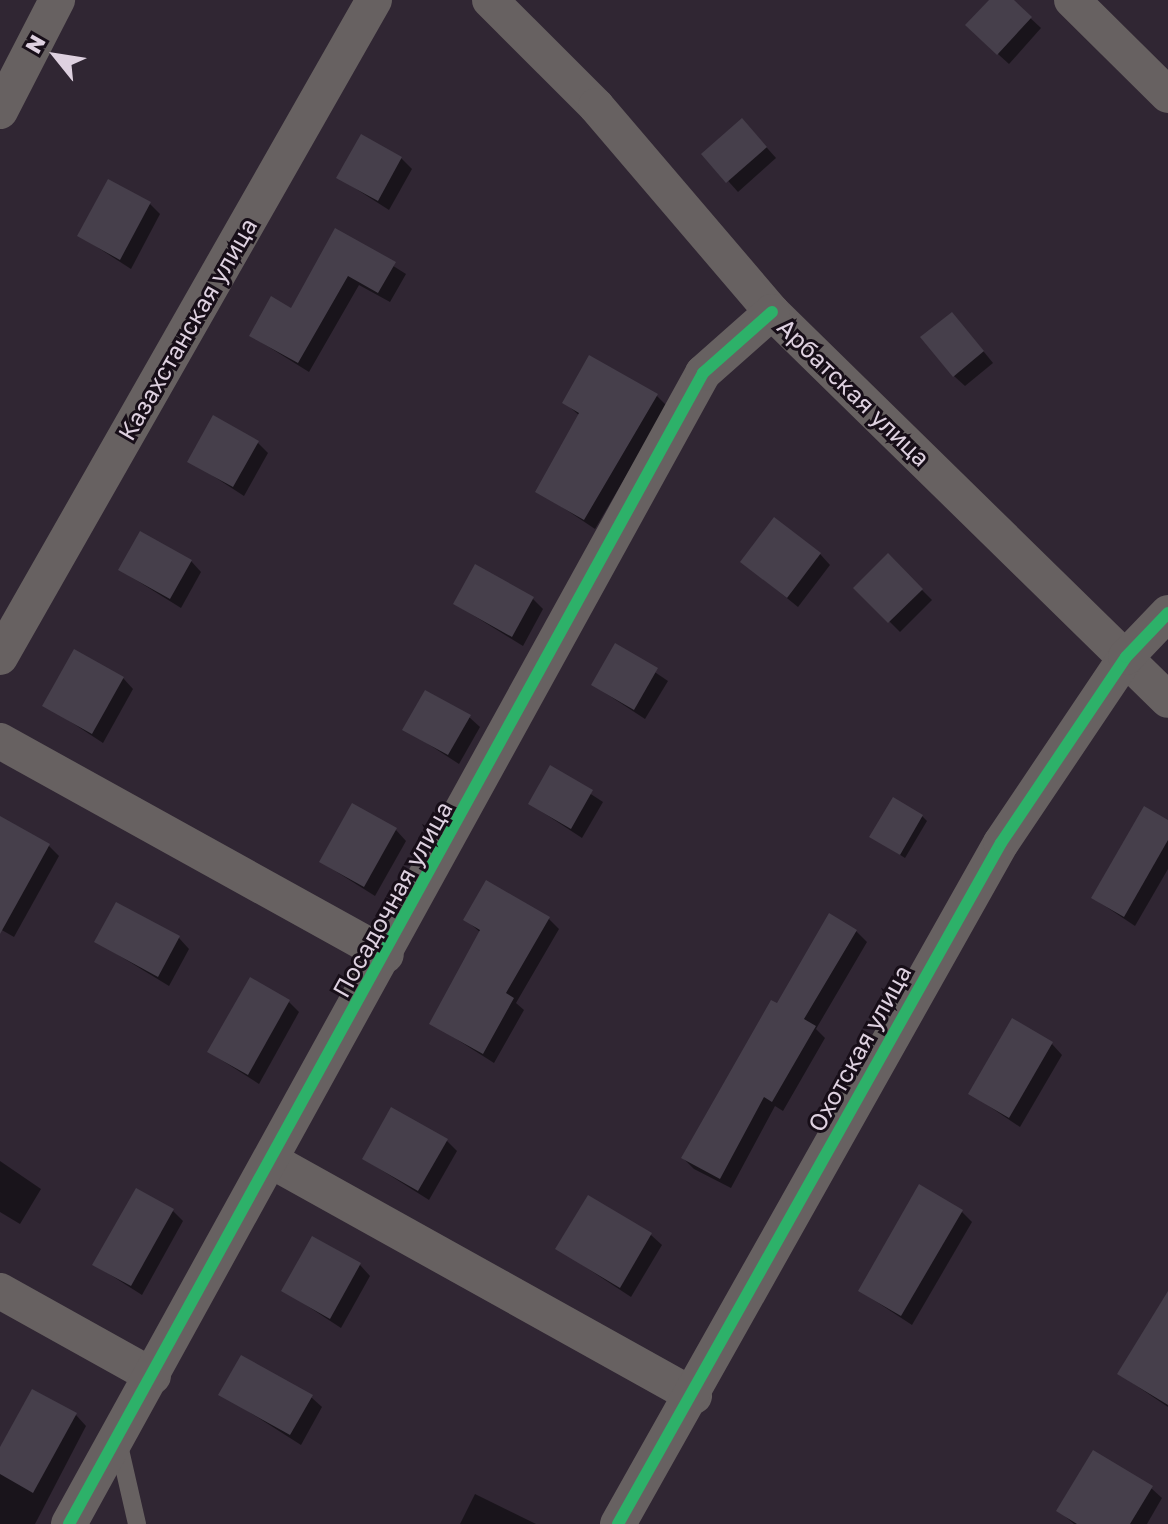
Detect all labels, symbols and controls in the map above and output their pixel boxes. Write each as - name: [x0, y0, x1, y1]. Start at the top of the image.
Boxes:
- north arrow: [16, 16, 96, 96]
- text: N: [19, 30, 51, 58]
- street label: Казахстанская улица: [112, 213, 262, 445]
- street label: Арбатская улица: [772, 312, 936, 472]
- street label: Посадочная улица: [326, 796, 458, 1002]
- street label: Охотская улица: [801, 960, 917, 1136]

